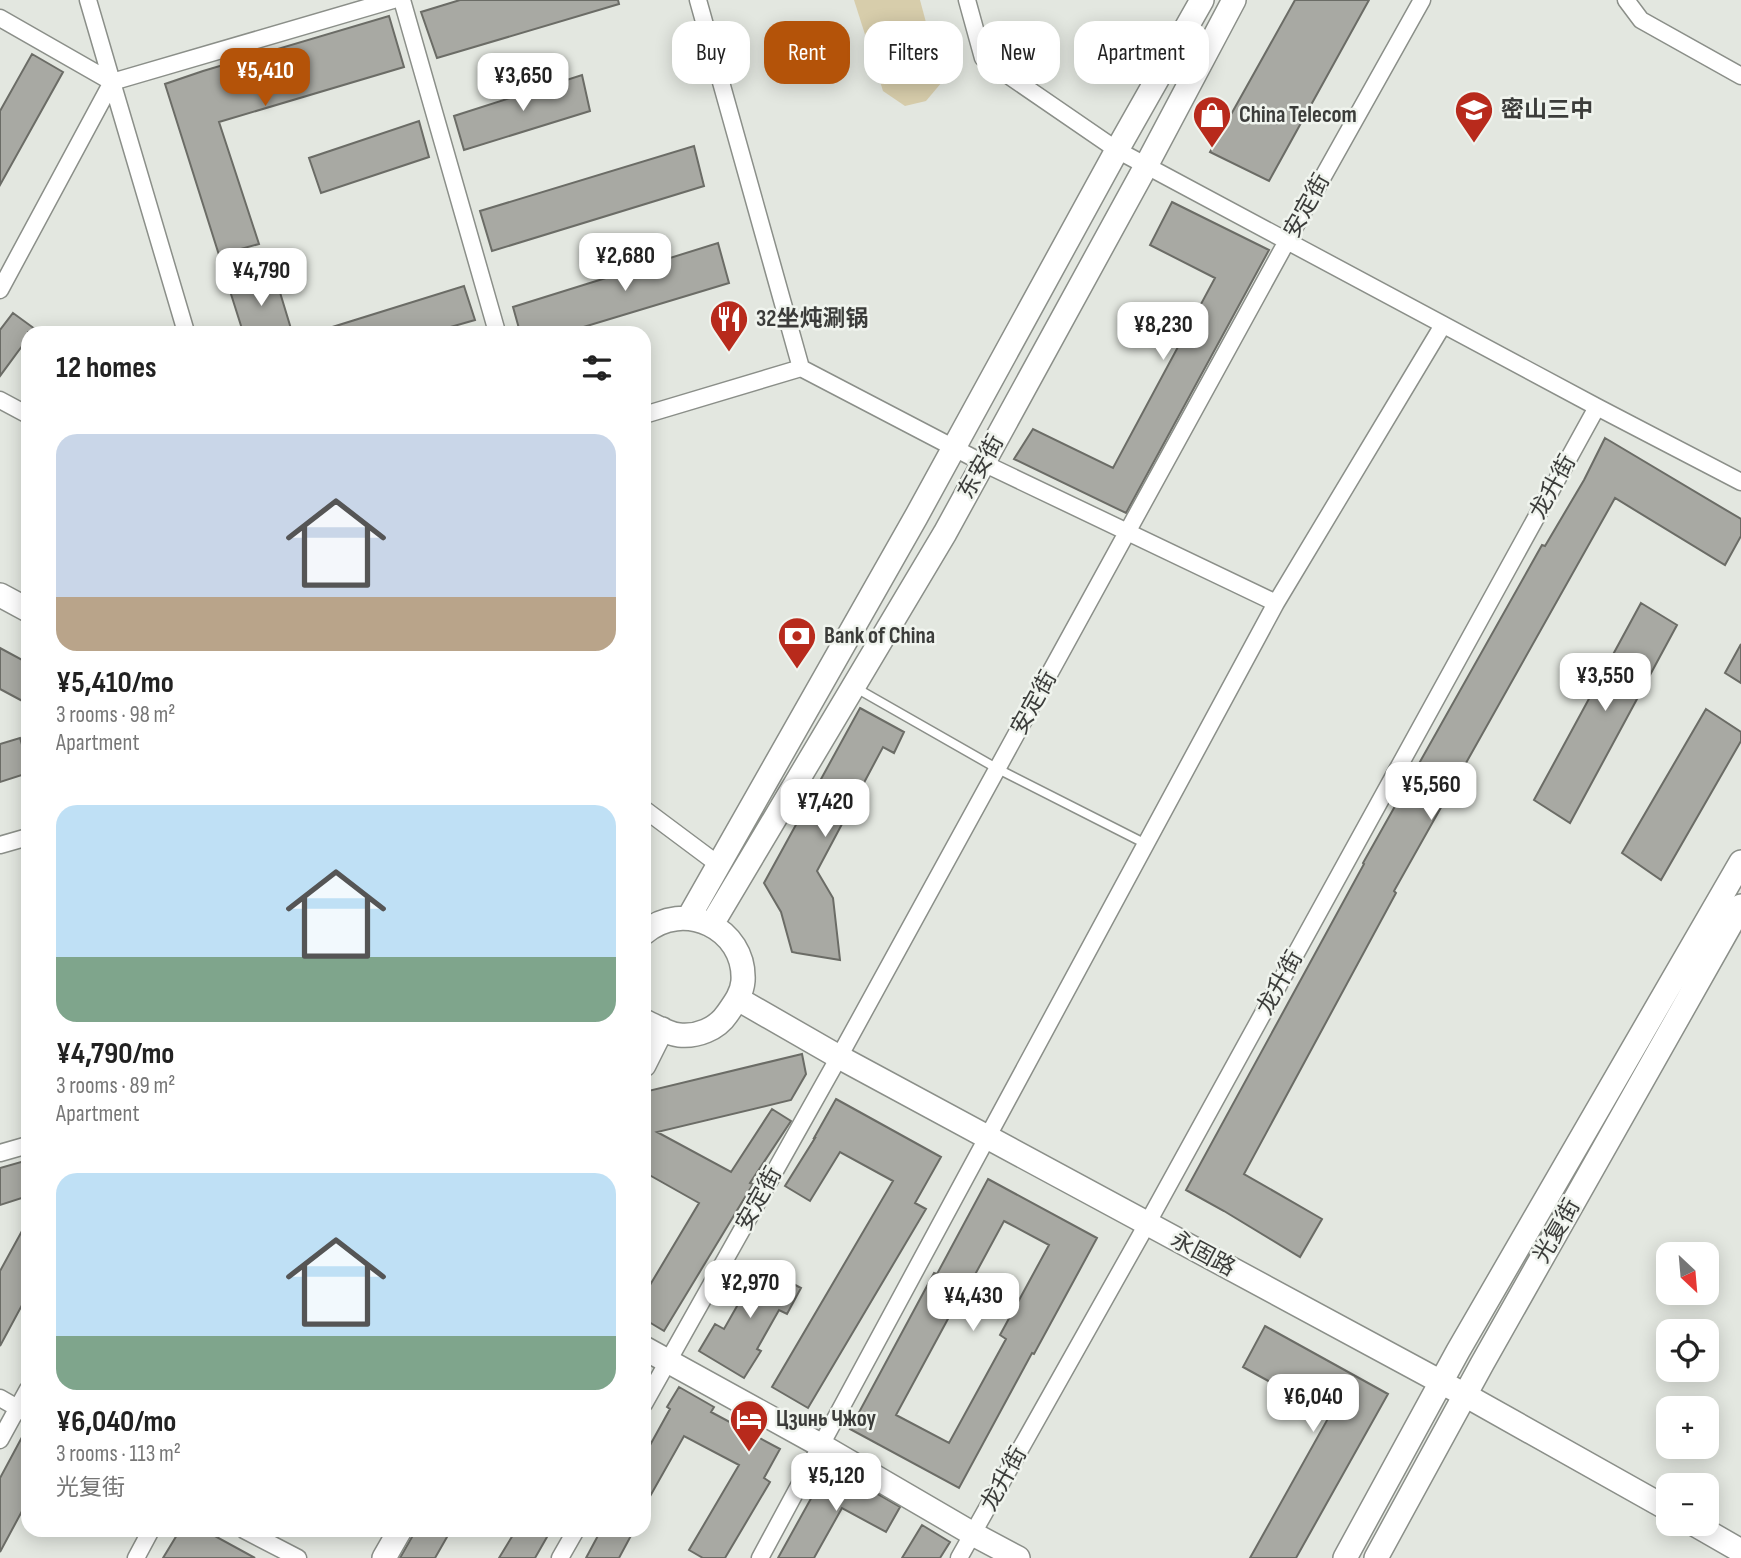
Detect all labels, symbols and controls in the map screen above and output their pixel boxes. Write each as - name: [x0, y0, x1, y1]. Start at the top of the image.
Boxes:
- chip: Buy: [672, 21, 750, 84]
- chip: Rent: [764, 21, 850, 84]
- chip: Filters: [864, 21, 963, 84]
- chip: New: [977, 21, 1060, 84]
- chip: Apartment: [1074, 21, 1209, 84]
- pin: ¥5,410: [208, 48, 322, 108]
- pin: ¥3,650: [466, 54, 580, 113]
- text: ¥5,410: [236, 57, 294, 85]
- text: ¥3,650: [493, 62, 553, 90]
- school or university icon: 密山三中: [1453, 89, 1495, 144]
- shop icon: China Telecom: [1191, 94, 1233, 149]
- place label: 密山三中: [1501, 96, 1593, 124]
- place label: China Telecom: [1239, 101, 1357, 129]
- street label: 安定街: [1278, 169, 1336, 243]
- pin: ¥2,680: [568, 233, 682, 293]
- text: ¥2,680: [595, 242, 655, 270]
- pin: ¥4,790: [204, 248, 318, 308]
- text: ¥4,790: [232, 257, 290, 285]
- restaurant icon: 32坐炖涮锅: [708, 298, 750, 353]
- pin: ¥8,230: [1106, 302, 1220, 362]
- place label: 32坐炖涮锅: [756, 305, 868, 333]
- text: ¥8,230: [1133, 311, 1193, 339]
- icon: filters: [578, 349, 616, 387]
- text: 12 homes: [56, 350, 157, 386]
- street label: 东安街: [952, 430, 1010, 504]
- street label: 龙升街: [1524, 450, 1582, 524]
- icon: home: [273, 480, 399, 606]
- bank icon: Bank of China: [776, 615, 818, 670]
- place label: Bank of China: [824, 622, 935, 650]
- pin: ¥3,550: [1548, 654, 1662, 713]
- text: ¥3,550: [1576, 662, 1634, 690]
- text: ¥5,410/mo: [56, 665, 174, 701]
- street label: 安定街: [1005, 666, 1063, 740]
- text: 3 rooms · 98 m²: [56, 701, 175, 729]
- text: Apartment: [56, 729, 140, 757]
- pin: ¥5,560: [1374, 762, 1488, 822]
- text: ¥5,560: [1401, 771, 1461, 799]
- pin: ¥7,420: [768, 780, 882, 839]
- text: ¥7,420: [796, 788, 854, 816]
- icon: home: [273, 851, 399, 977]
- street label: 龙升街: [1251, 946, 1309, 1020]
- text: ¥4,790/mo: [56, 1036, 174, 1072]
- text: 3 rooms · 89 m²: [56, 1072, 175, 1100]
- text: Apartment: [56, 1100, 140, 1128]
- street label: 安定街: [730, 1162, 788, 1236]
- street label: 光复街: [1528, 1194, 1586, 1268]
- icon: home: [273, 1219, 399, 1345]
- street label: 永固路: [1166, 1225, 1240, 1283]
- north arrow: [1656, 1242, 1718, 1306]
- map controls: [1656, 1242, 1719, 1536]
- pin: ¥2,970: [693, 1260, 807, 1320]
- text: ¥2,970: [721, 1269, 779, 1297]
- pin: ¥4,430: [916, 1274, 1030, 1333]
- text: ¥4,430: [943, 1282, 1003, 1310]
- button: locate: [1656, 1319, 1719, 1382]
- pin: ¥6,040: [1256, 1374, 1370, 1434]
- text: ¥6,040: [1283, 1383, 1343, 1411]
- button: +: [1656, 1396, 1719, 1459]
- hotel icon: Цзинь Чжоу: [728, 1398, 770, 1453]
- text: ¥6,040/mo: [56, 1404, 176, 1440]
- place label: Цзинь Чжоу: [776, 1405, 877, 1433]
- text: 3 rooms · 113 m²: [56, 1440, 181, 1468]
- street label: 龙升街: [975, 1442, 1033, 1516]
- pin: ¥5,120: [779, 1454, 893, 1513]
- text: ¥5,120: [807, 1462, 865, 1490]
- button: −: [1656, 1473, 1719, 1536]
- text: 光复街: [56, 1474, 125, 1502]

